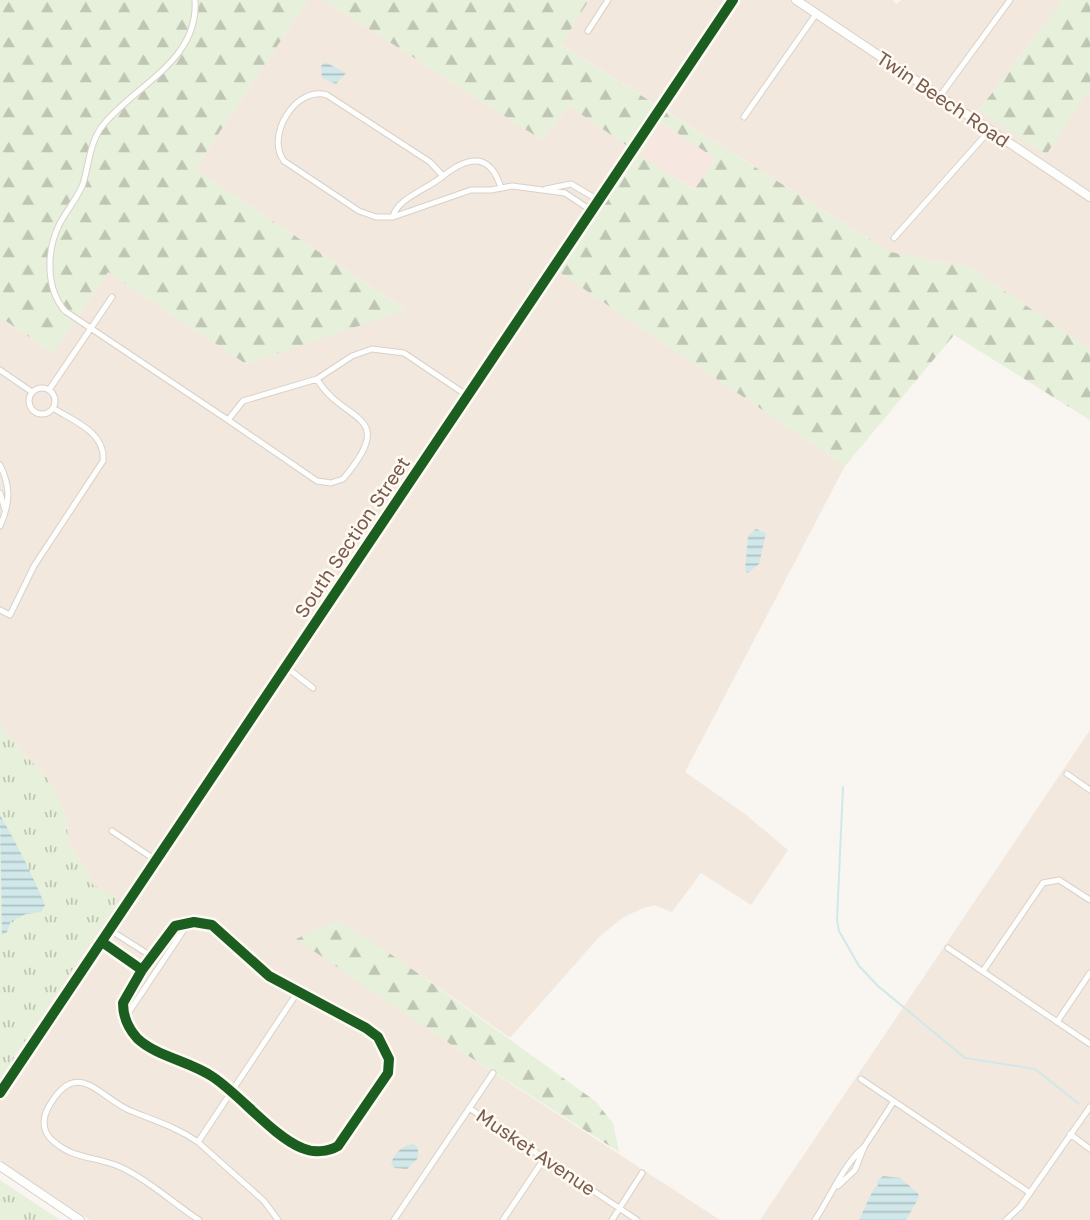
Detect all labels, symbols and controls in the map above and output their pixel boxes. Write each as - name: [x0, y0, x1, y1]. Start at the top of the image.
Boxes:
- street label: Twin Beech Road: [873, 46, 1014, 151]
- street label: South Section Street: [289, 452, 414, 622]
- street label: Musket Avenue: [472, 1103, 600, 1200]

